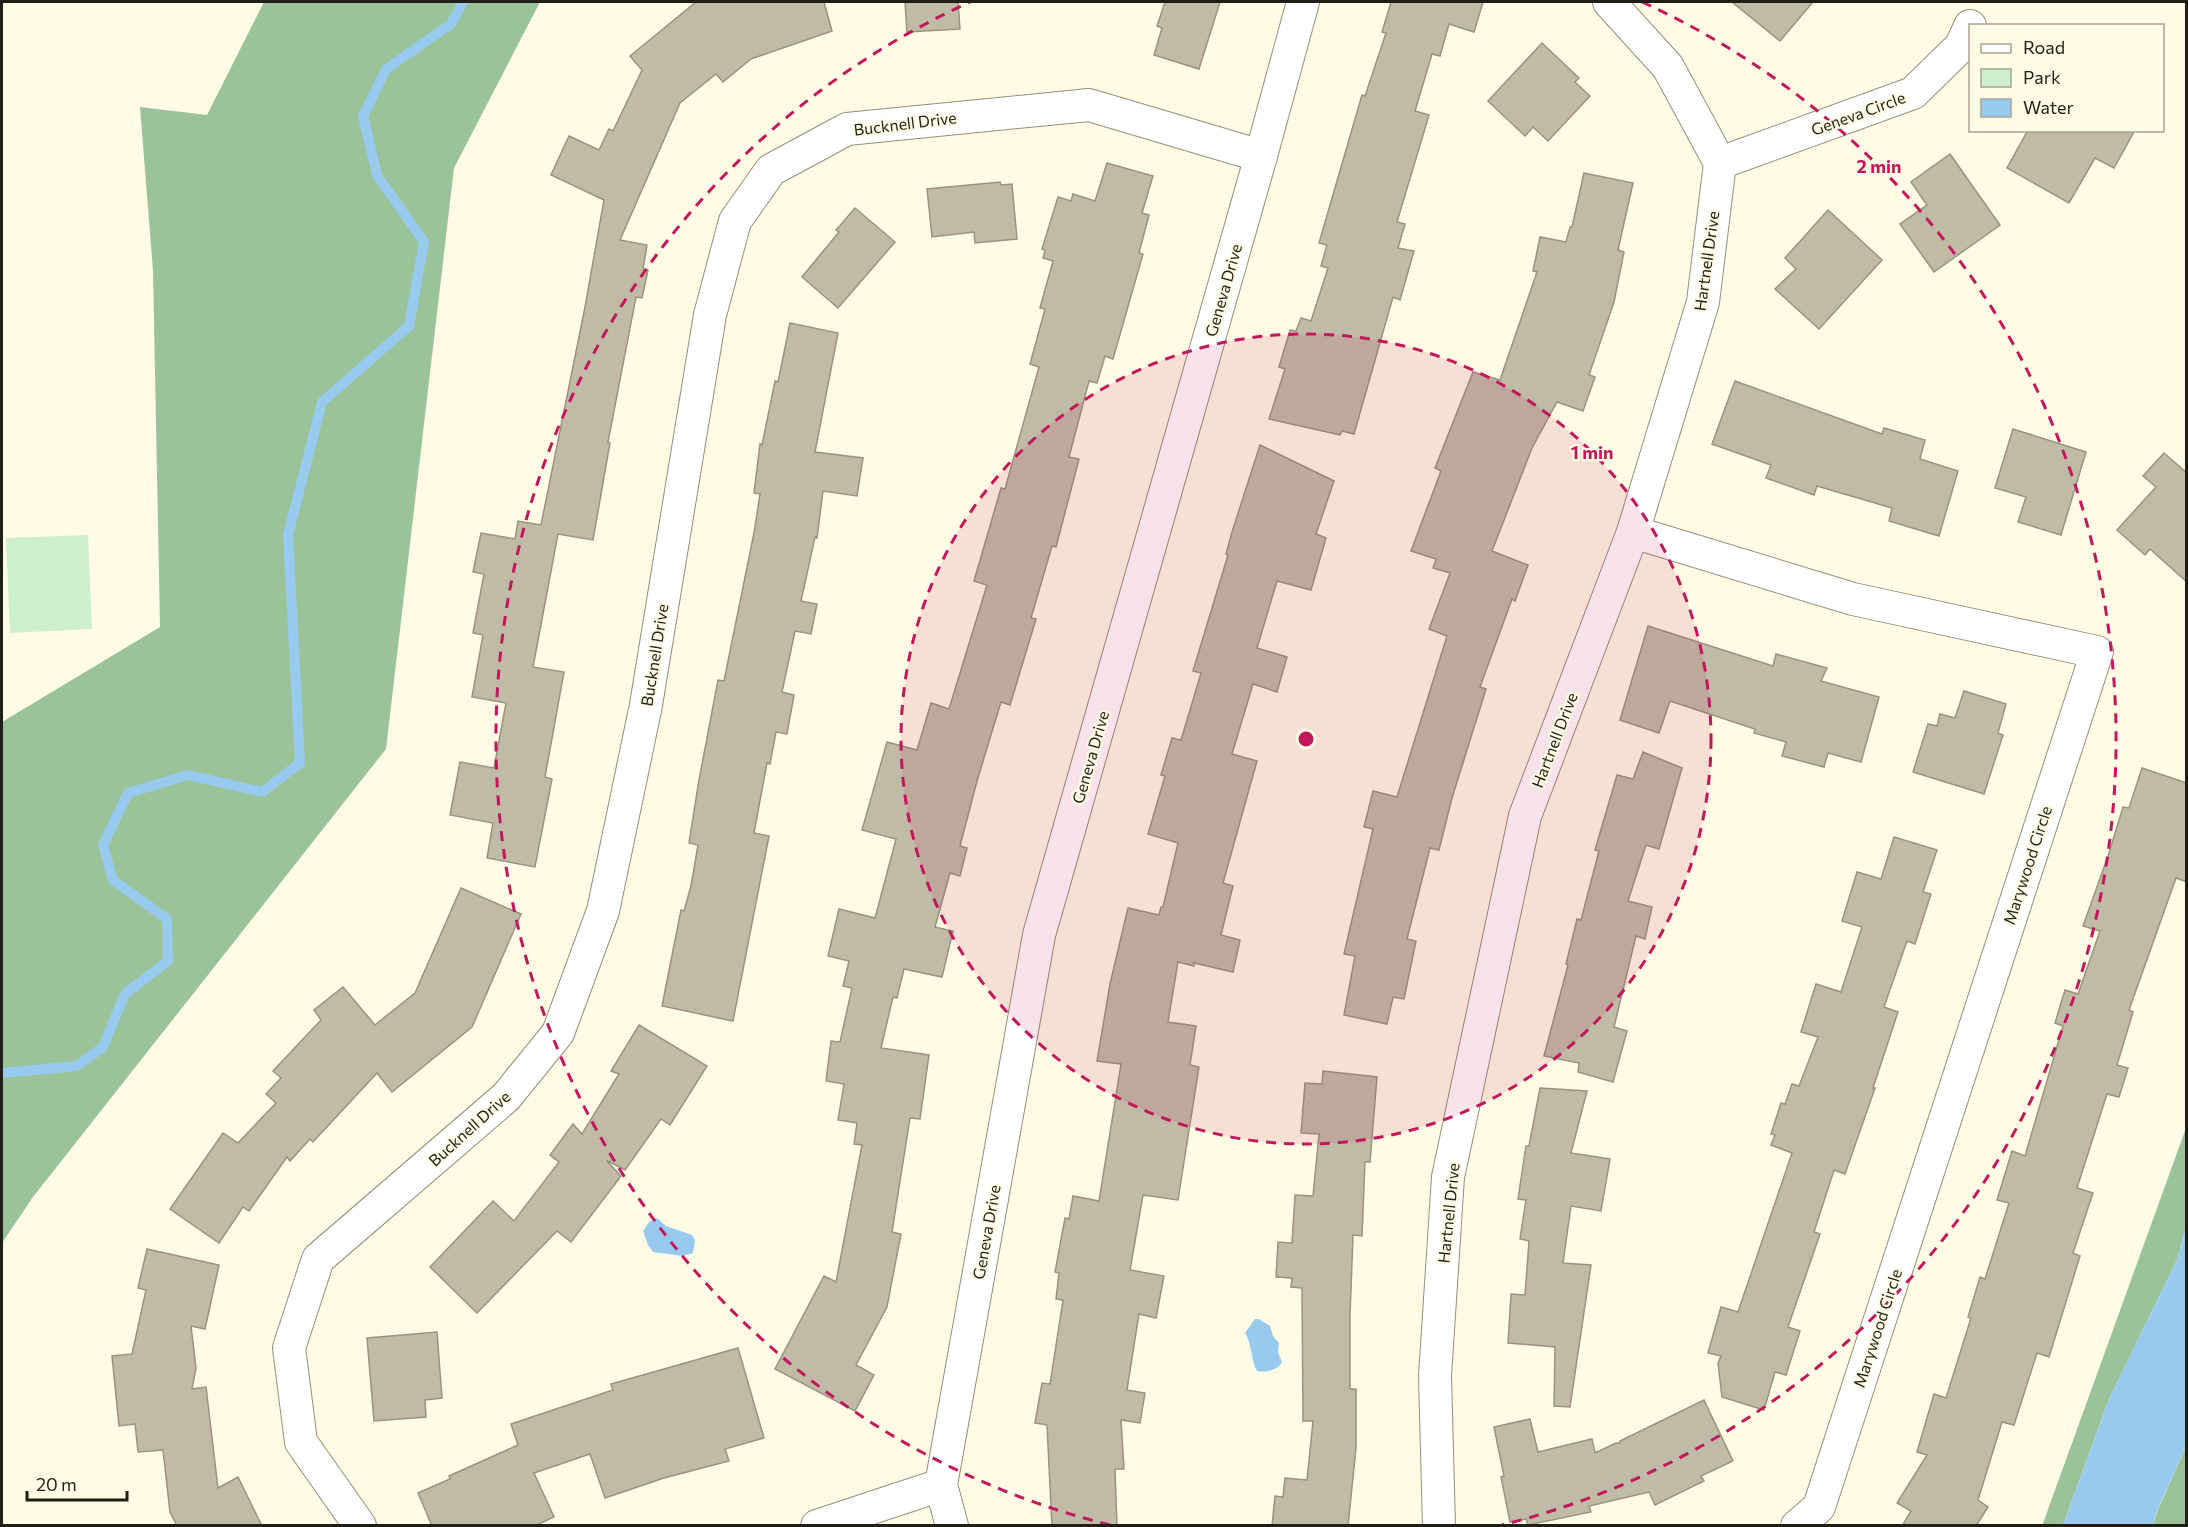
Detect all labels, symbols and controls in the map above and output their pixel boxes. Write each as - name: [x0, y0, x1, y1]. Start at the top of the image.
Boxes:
- legend: [1969, 24, 2164, 132]
- text: Road: [2023, 36, 2065, 58]
- text: Park: [2023, 66, 2061, 88]
- street label: Geneva Circle: [1808, 87, 1908, 139]
- text: Water: [2023, 96, 2074, 118]
- street label: Bucknell Drive: [853, 107, 957, 139]
- text: 2 min: [1857, 155, 1901, 177]
- street label: Hartnell Drive: [1690, 210, 1722, 312]
- street label: Geneva Drive: [1201, 241, 1245, 339]
- text: 1 min: [1571, 441, 1613, 463]
- street label: Bucknell Drive: [637, 602, 671, 708]
- street label: Hartnell Drive: [1527, 690, 1581, 790]
- street label: Geneva Drive: [1068, 708, 1112, 806]
- centre of rings: [1296, 729, 1316, 749]
- street label: Marywood Circle: [1999, 803, 2055, 927]
- street label: Bucknell Drive: [424, 1086, 514, 1170]
- street label: Hartnell Drive: [1433, 1162, 1463, 1264]
- street label: Geneva Drive: [968, 1183, 1004, 1281]
- street label: Marywood Circle: [1849, 1266, 1905, 1390]
- scale bar: [27, 1464, 128, 1502]
- text: 20 m: [36, 1473, 77, 1495]

